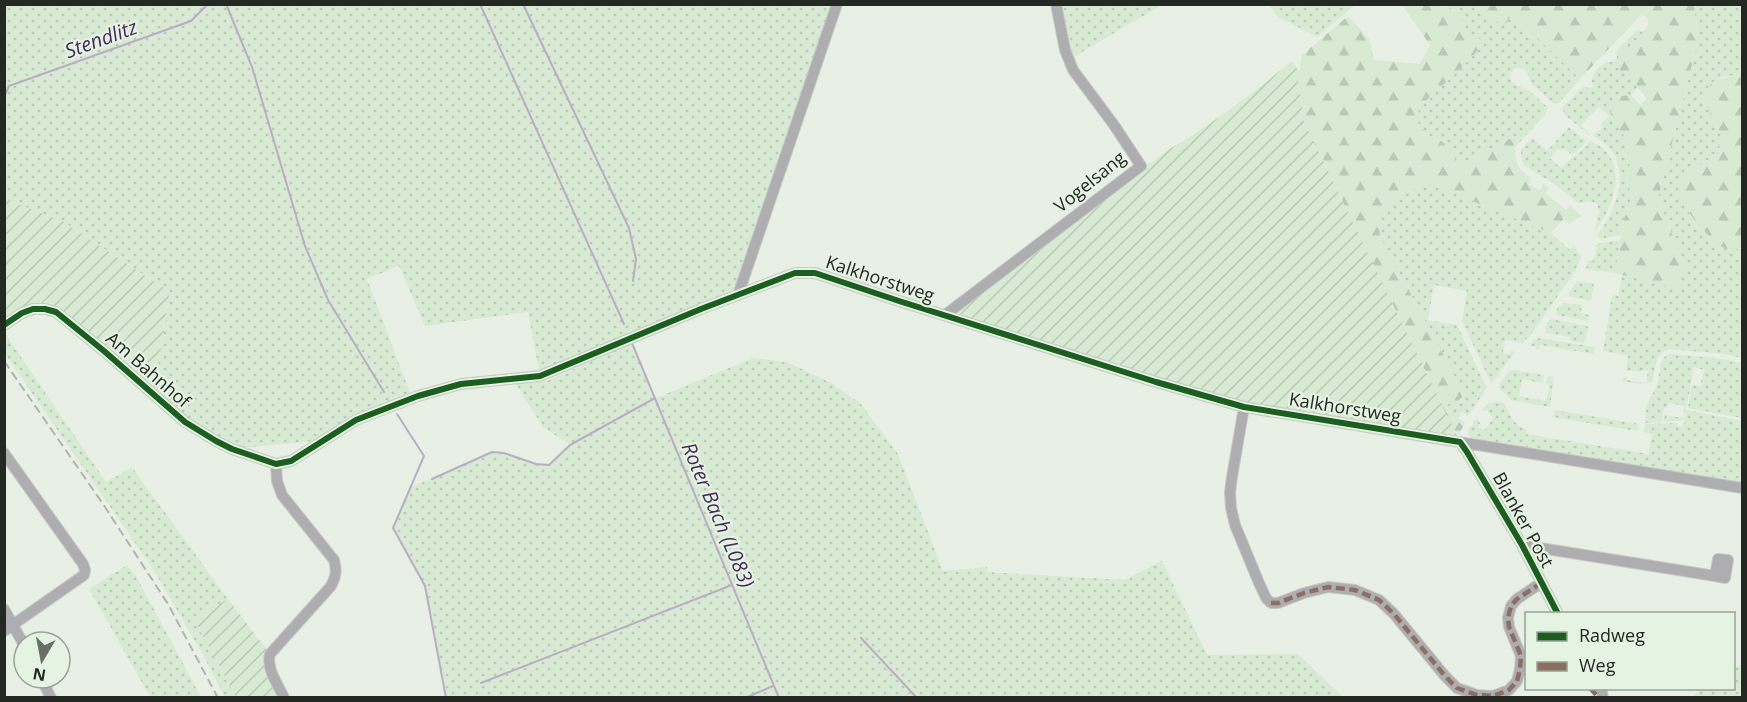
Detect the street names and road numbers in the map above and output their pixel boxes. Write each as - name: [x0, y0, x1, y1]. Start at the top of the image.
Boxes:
- street label: Vogelsang: [1049, 145, 1130, 217]
- street label: Kalkhorstweg: [823, 249, 938, 307]
- street label: Am Bahnhof: [101, 326, 197, 413]
- street label: Kalkhorstweg: [1287, 386, 1403, 428]
- street label: Blanker Post: [1488, 468, 1560, 571]

